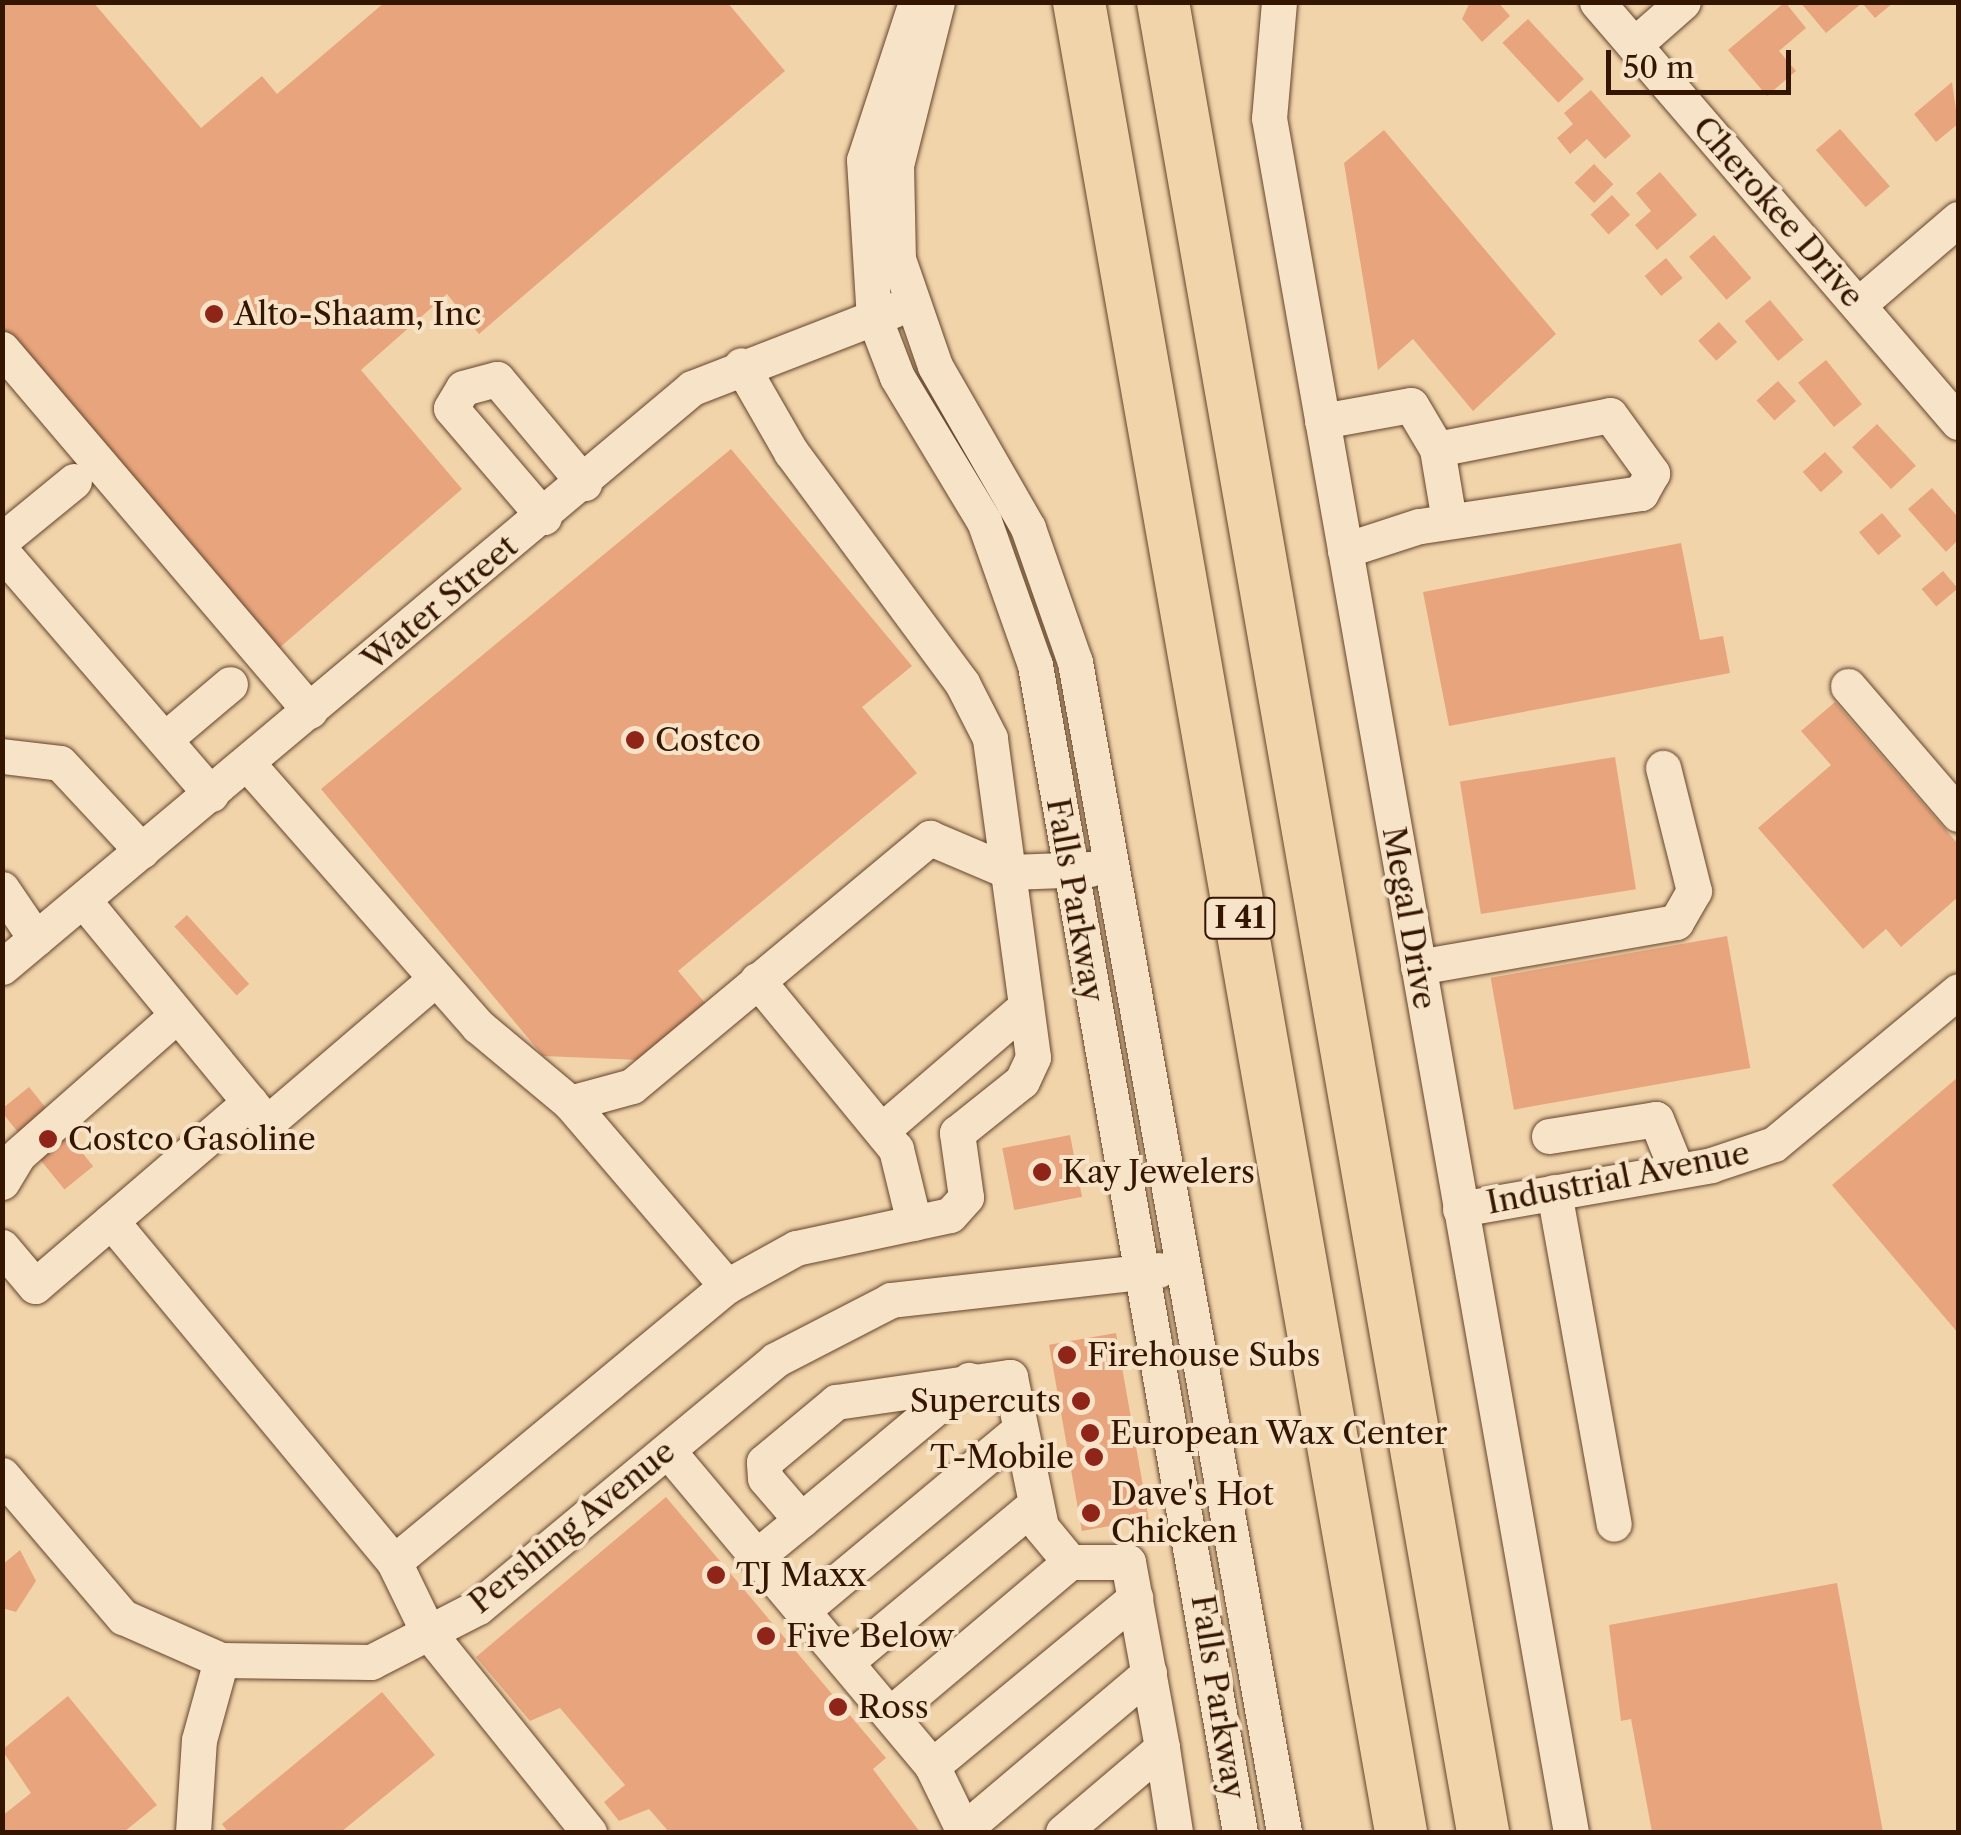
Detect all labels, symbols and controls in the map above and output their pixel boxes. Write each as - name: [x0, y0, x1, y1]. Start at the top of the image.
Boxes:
- scale bar: [1611, 30, 1796, 92]
- text: 50 m: [1623, 49, 1694, 86]
- street label: Cherokee Drive: [1685, 109, 1871, 315]
- place label: Alto-Shaam, Inc: [234, 295, 481, 333]
- marker: Alto-Shaam, Inc: [203, 303, 225, 325]
- street label: Water Street: [355, 527, 525, 679]
- place label: Costco: [655, 721, 761, 759]
- marker: Costco: [624, 729, 646, 751]
- street label: Falls Parkway: [1038, 795, 1112, 1005]
- street label: Megal Drive: [1374, 824, 1444, 1012]
- road number: I 41: [1202, 893, 1278, 943]
- place label: Costco Gasoline: [68, 1120, 316, 1158]
- marker: Costco Gasoline: [37, 1128, 59, 1150]
- street label: Industrial Avenue: [1483, 1134, 1753, 1222]
- place label: Kay Jewelers: [1062, 1153, 1256, 1191]
- marker: Kay Jewelers: [1031, 1161, 1053, 1183]
- place label: Firehouse Subs: [1087, 1336, 1320, 1374]
- marker: Firehouse Subs: [1056, 1344, 1078, 1366]
- place label: Supercuts: [910, 1382, 1061, 1420]
- marker: Supercuts: [1070, 1390, 1092, 1412]
- place label: European Wax Center: [1110, 1414, 1449, 1452]
- marker: European Wax Center: [1079, 1422, 1101, 1444]
- street label: Pershing Avenue: [461, 1432, 683, 1622]
- place label: T-Mobile: [930, 1438, 1074, 1476]
- marker: T-Mobile: [1083, 1446, 1105, 1468]
- place label: Dave's Hot Chicken: [1111, 1476, 1274, 1551]
- marker: Dave's Hot Chicken: [1080, 1502, 1102, 1524]
- place label: TJ Maxx: [736, 1556, 866, 1594]
- marker: TJ Maxx: [705, 1564, 727, 1586]
- street label: Falls Parkway: [1183, 1592, 1253, 1802]
- place label: Five Below: [786, 1617, 954, 1655]
- marker: Five Below: [755, 1625, 777, 1647]
- place label: Ross: [858, 1688, 929, 1726]
- marker: Ross: [827, 1696, 849, 1718]

